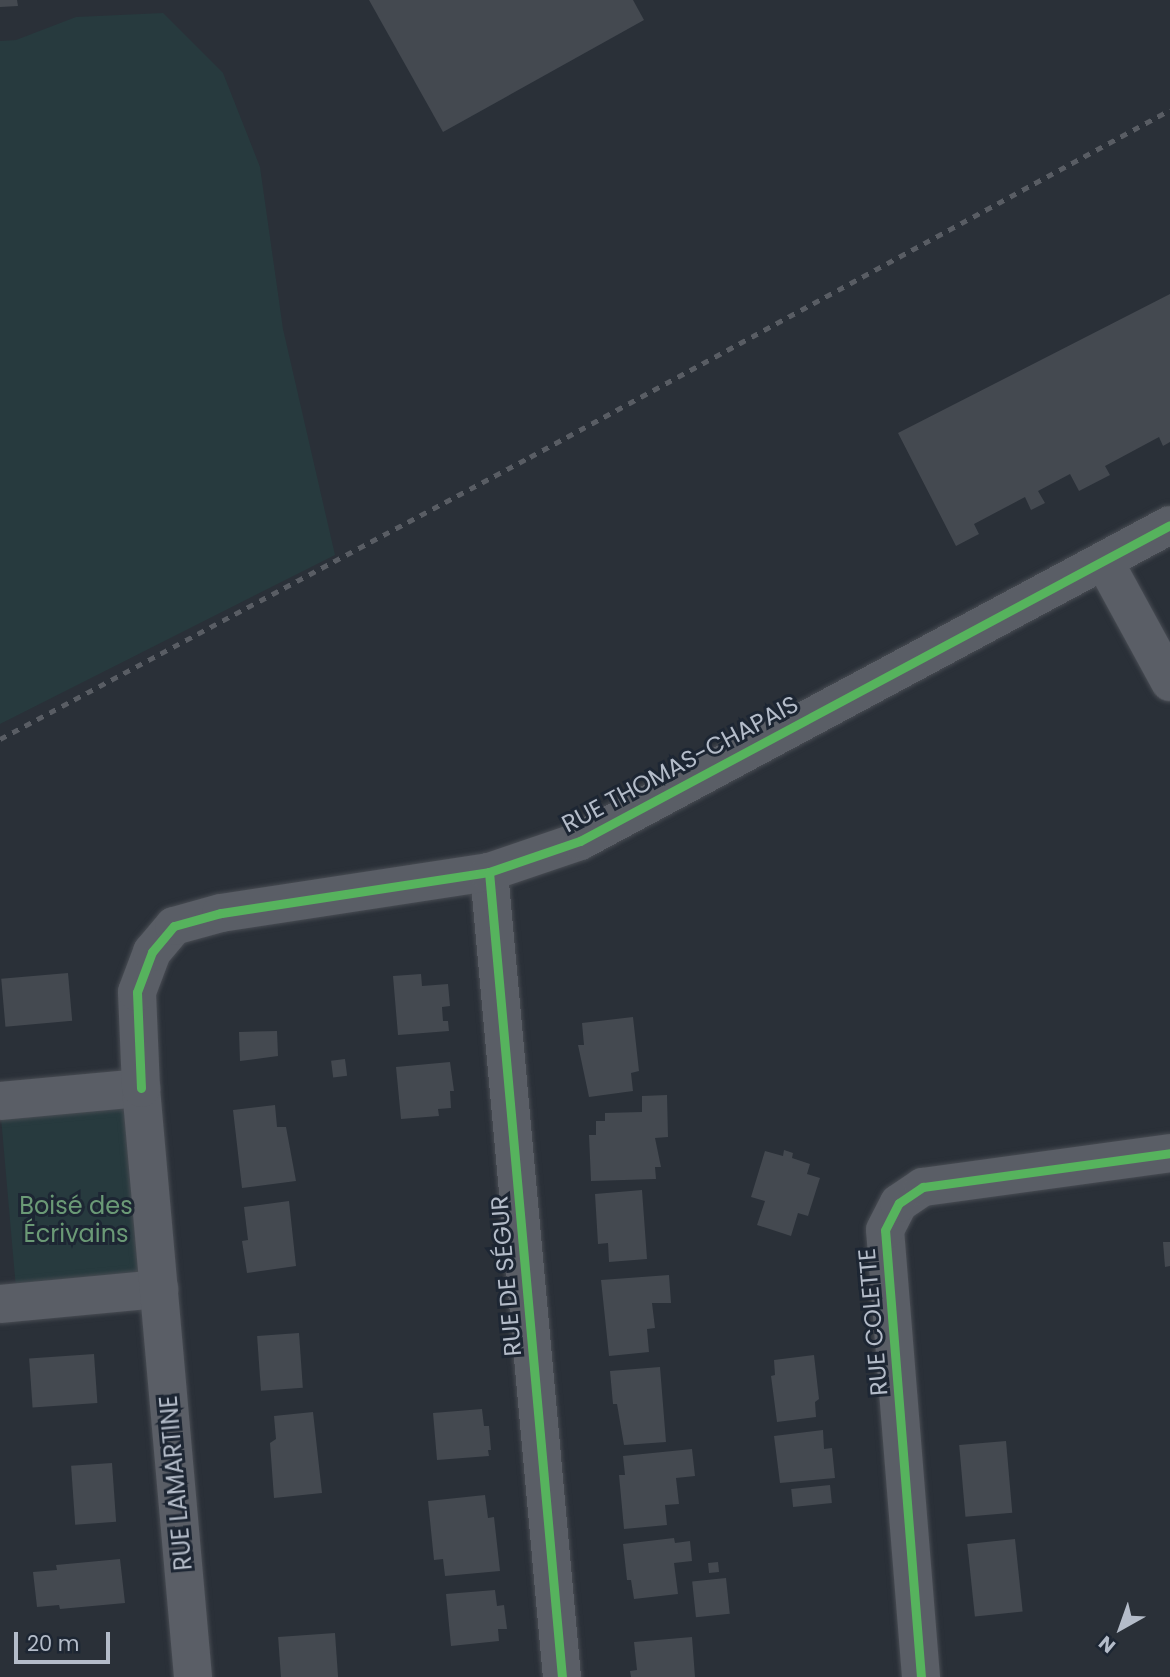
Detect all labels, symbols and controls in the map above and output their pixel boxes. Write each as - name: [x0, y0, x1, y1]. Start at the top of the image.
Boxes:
- street label: RUE THOMAS-CHAPAIS: [557, 689, 803, 839]
- park label: Boisé des Écrivains: [19, 1192, 133, 1248]
- street label: RUE DE SÉGUR: [485, 1195, 527, 1357]
- street label: RUE COLETTE: [852, 1247, 894, 1397]
- street label: RUE LAMARTINE: [154, 1394, 198, 1572]
- north arrow: [1086, 1593, 1156, 1663]
- scale bar: [18, 1618, 114, 1662]
- text: 20 m: [27, 1629, 80, 1658]
- text: N: [1093, 1630, 1121, 1659]

